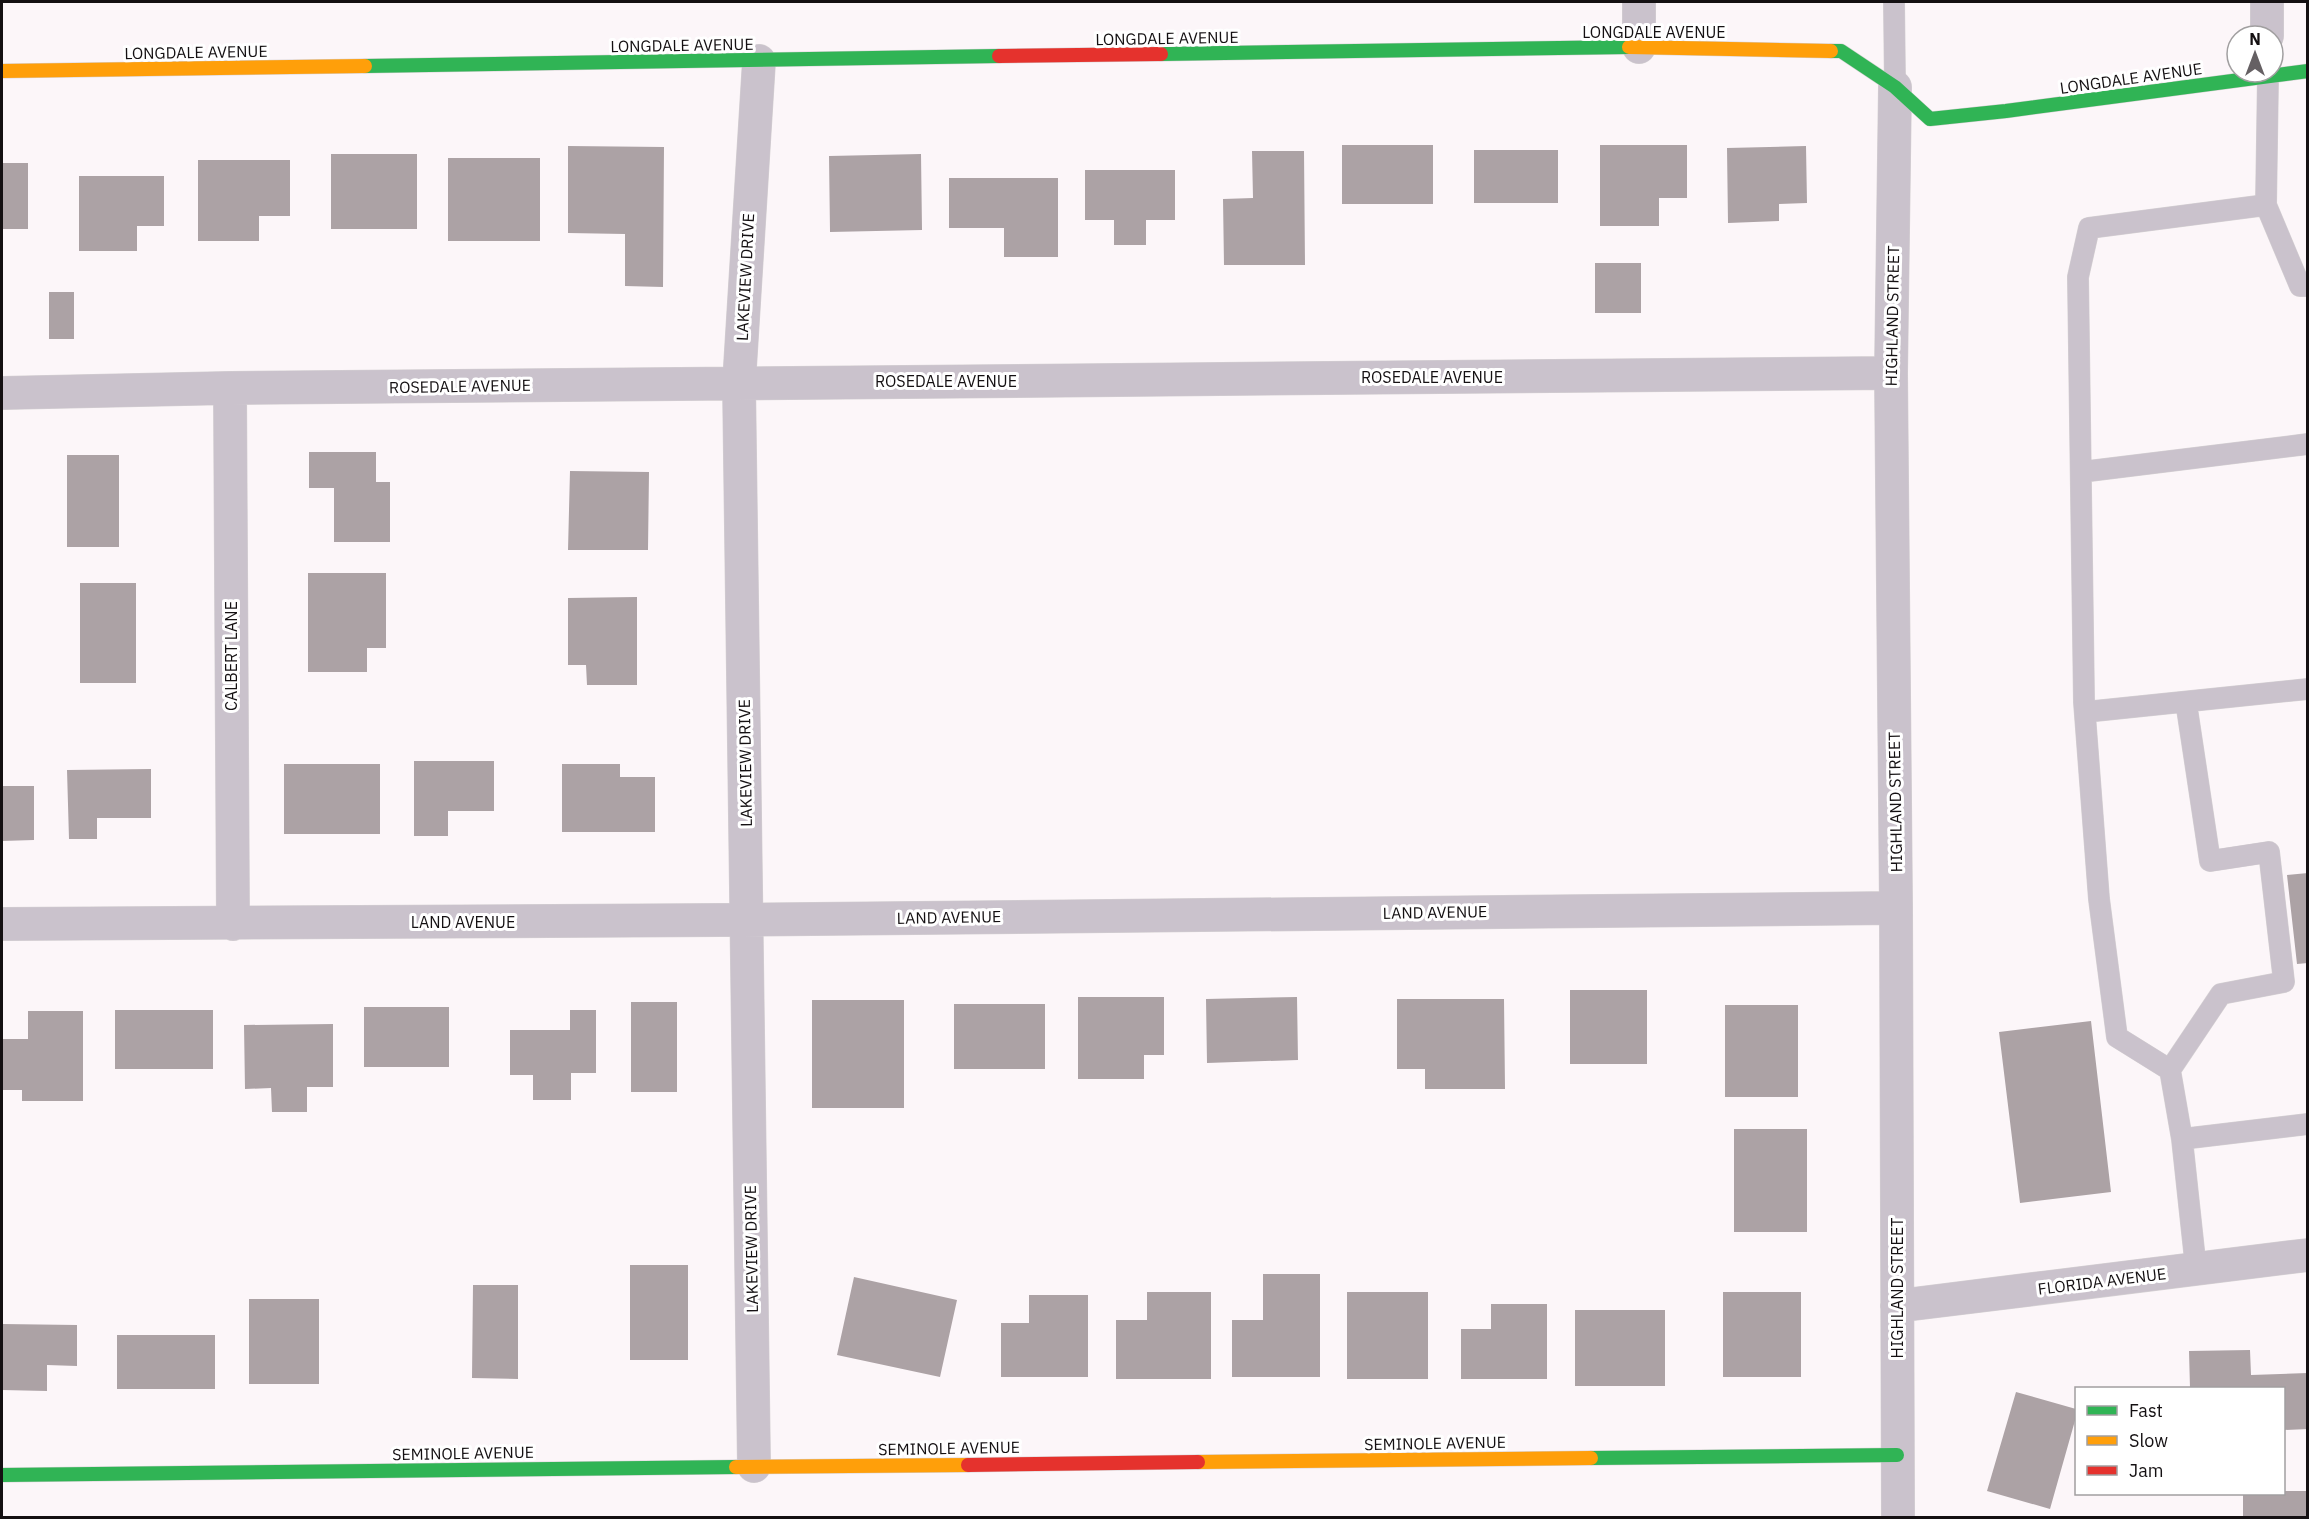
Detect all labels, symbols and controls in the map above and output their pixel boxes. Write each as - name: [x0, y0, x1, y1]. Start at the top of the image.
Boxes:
- street label: LONGDALE AVENUE: [1582, 22, 1726, 42]
- north arrow: [2225, 24, 2285, 84]
- street label: LONGDALE AVENUE: [1095, 27, 1239, 49]
- text: N: [2249, 29, 2261, 49]
- street label: LONGDALE AVENUE: [610, 34, 754, 56]
- street label: LONGDALE AVENUE: [124, 41, 268, 63]
- street label: LONGDALE AVENUE: [2059, 58, 2203, 98]
- street label: LAKEVIEW DRIVE: [732, 213, 758, 341]
- street label: HIGHLAND STREET: [1881, 245, 1903, 387]
- street label: ROSEDALE AVENUE: [1361, 367, 1503, 387]
- street label: ROSEDALE AVENUE: [875, 371, 1017, 391]
- street label: ROSEDALE AVENUE: [389, 375, 531, 397]
- street label: CALBERT LANE: [221, 601, 241, 711]
- street label: LAKEVIEW DRIVE: [734, 699, 756, 827]
- street label: HIGHLAND STREET: [1884, 731, 1906, 873]
- street label: LAND AVENUE: [1383, 901, 1487, 923]
- street label: LAND AVENUE: [897, 906, 1001, 928]
- street label: LAND AVENUE: [411, 912, 515, 932]
- street label: LAKEVIEW DRIVE: [740, 1185, 762, 1313]
- street label: HIGHLAND STREET: [1887, 1218, 1907, 1358]
- street label: FLORIDA AVENUE: [2037, 1263, 2167, 1299]
- legend: [2075, 1387, 2285, 1495]
- text: Fast: [2129, 1399, 2163, 1422]
- text: Slow: [2129, 1429, 2168, 1452]
- street label: SEMINOLE AVENUE: [1364, 1432, 1506, 1454]
- street label: SEMINOLE AVENUE: [878, 1437, 1020, 1459]
- street label: SEMINOLE AVENUE: [392, 1442, 534, 1464]
- text: Jam: [2129, 1459, 2164, 1482]

